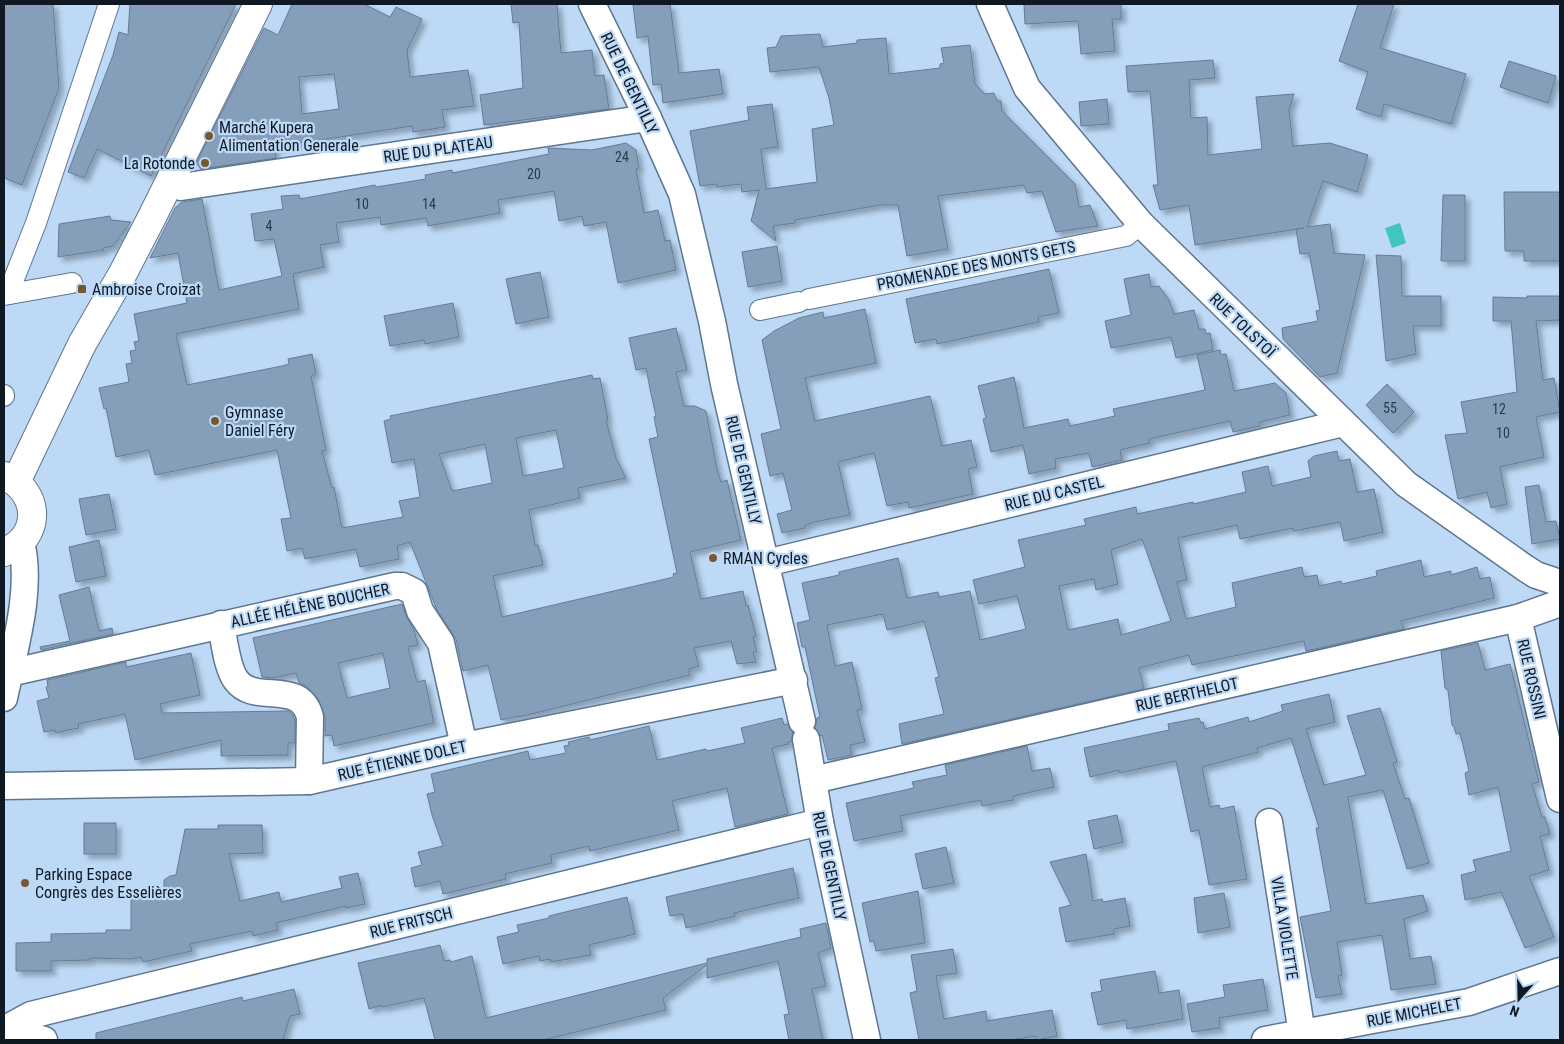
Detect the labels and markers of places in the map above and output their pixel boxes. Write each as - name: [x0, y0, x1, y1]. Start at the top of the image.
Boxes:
- place label: Marché Kupera Alimentation Generale: [219, 118, 359, 155]
- marker: Marché Kupera Alimentation Generale: [203, 130, 215, 142]
- place label: La Rotonde: [124, 154, 195, 173]
- marker: La Rotonde: [199, 157, 211, 169]
- place label: Ambroise Croizat: [92, 280, 201, 299]
- marker: Ambroise Croizat: [76, 283, 88, 295]
- place label: Gymnase Daniel Féry: [225, 403, 295, 440]
- marker: Gymnase Daniel Féry: [209, 415, 221, 427]
- place label: RMAN Cycles: [723, 549, 808, 568]
- marker: RMAN Cycles: [707, 552, 719, 564]
- place label: Parking Espace Congrès des Esselières: [35, 865, 182, 902]
- marker: Parking Espace Congrès des Esselières: [19, 877, 31, 889]

